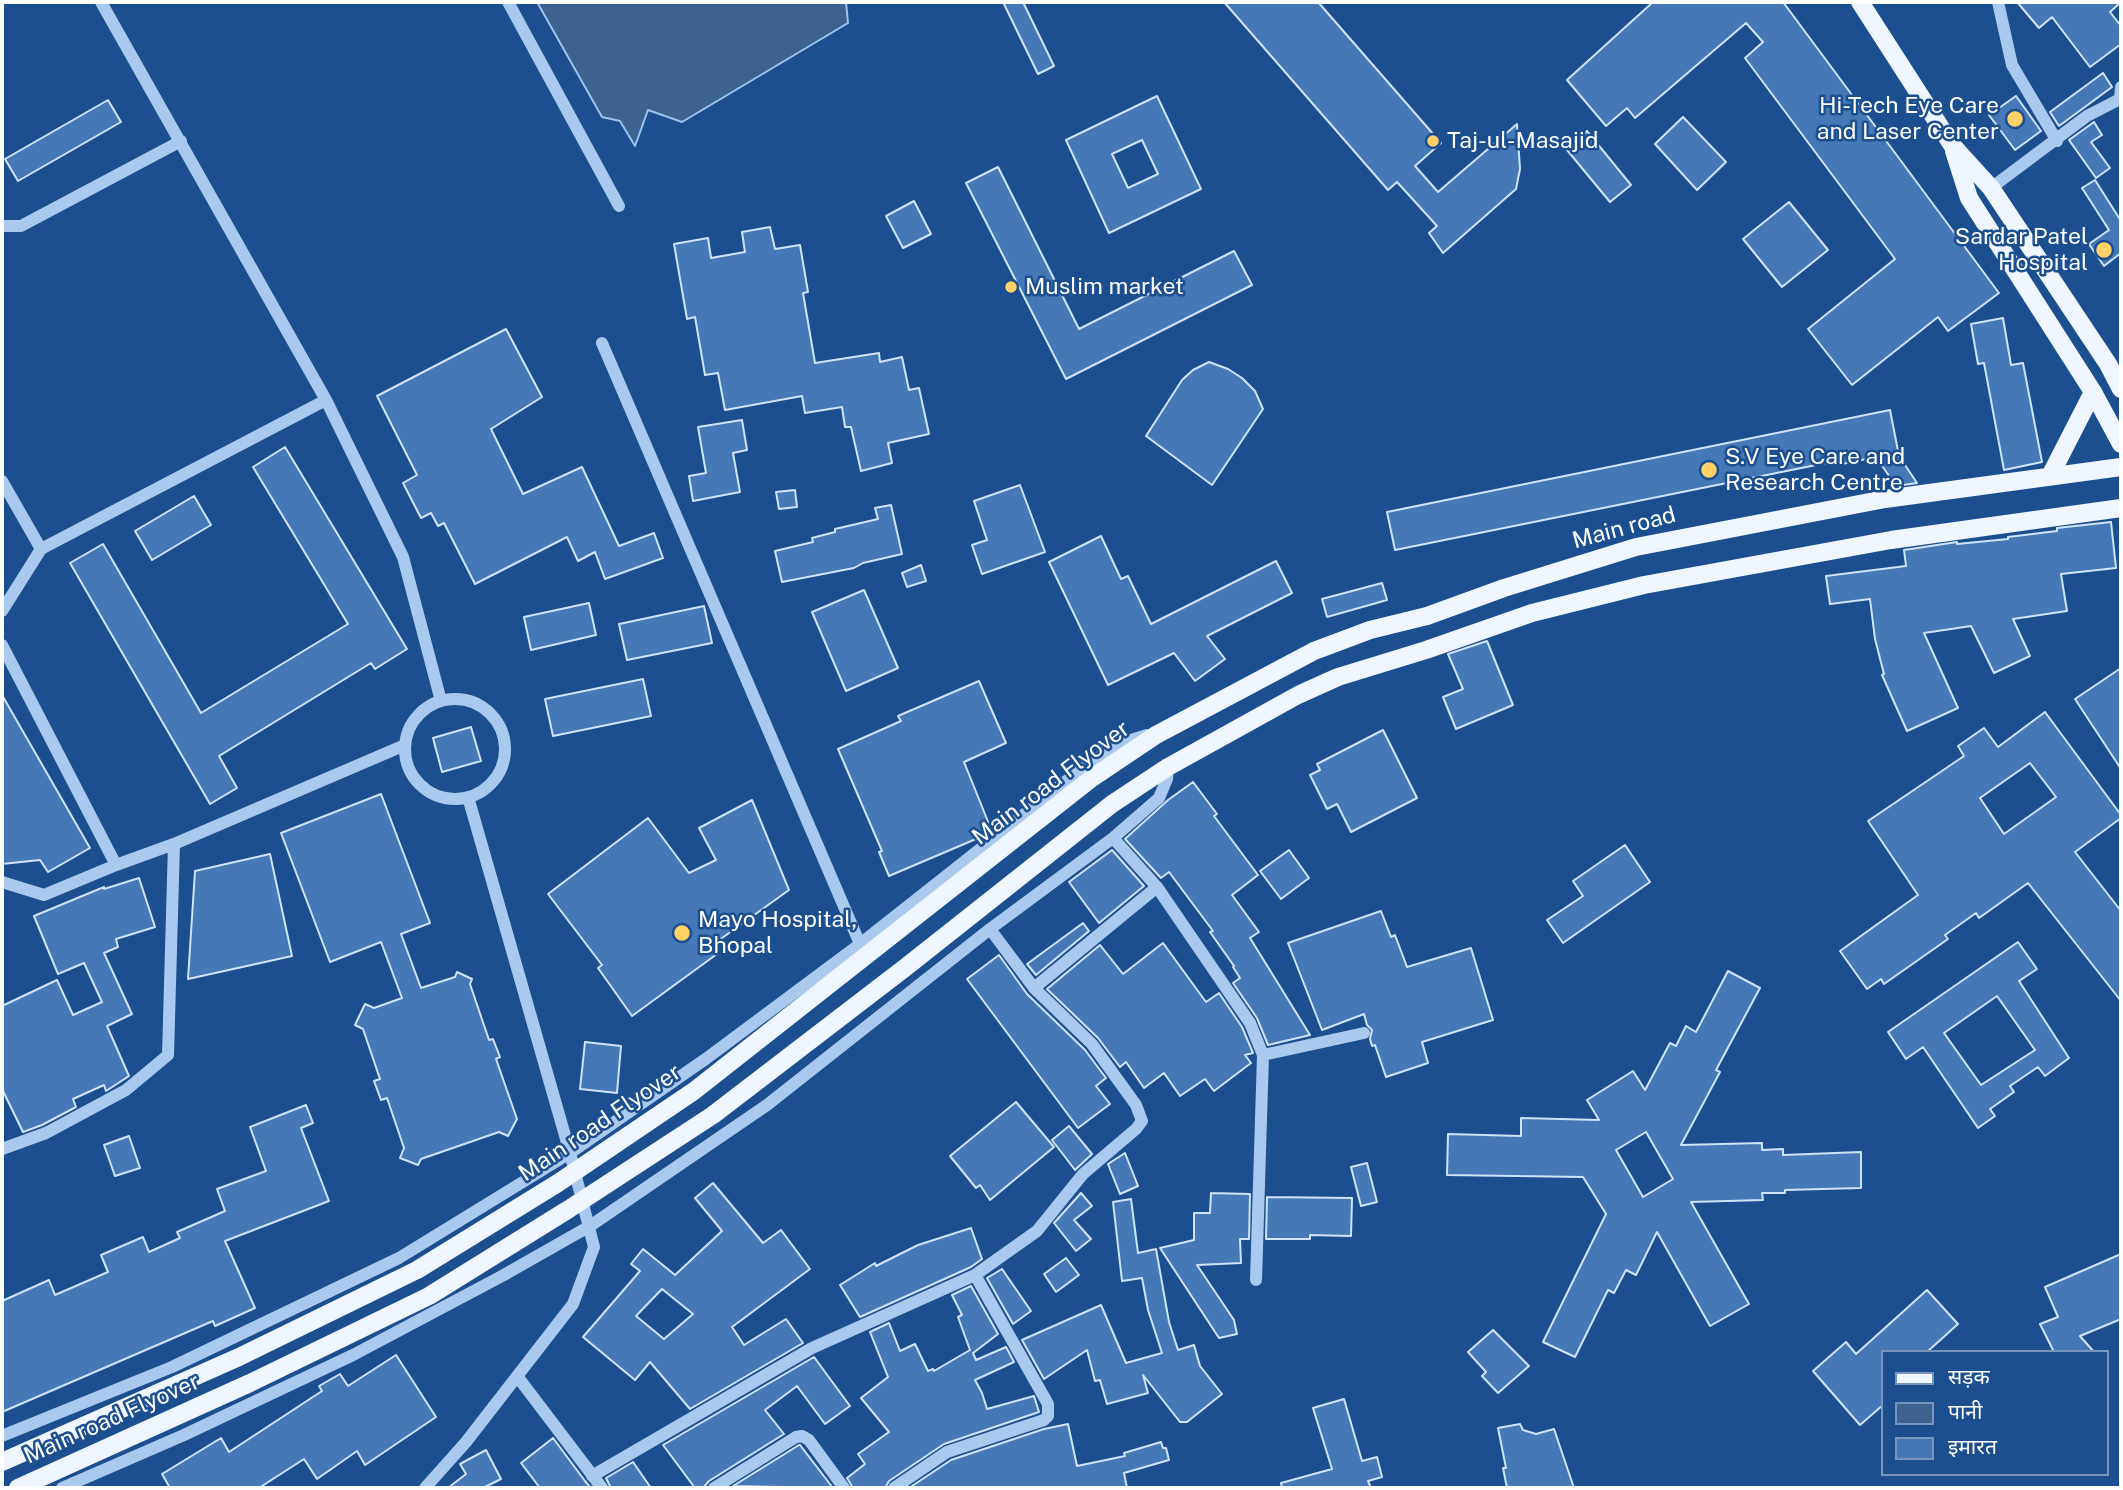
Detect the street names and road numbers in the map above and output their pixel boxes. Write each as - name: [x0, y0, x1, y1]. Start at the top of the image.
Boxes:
- street label: Main road: [1569, 501, 1679, 555]
- street label: Main road Flyover: [967, 715, 1135, 851]
- street label: Main road Flyover: [514, 1058, 686, 1188]
- street label: Main road Flyover: [20, 1368, 204, 1470]

